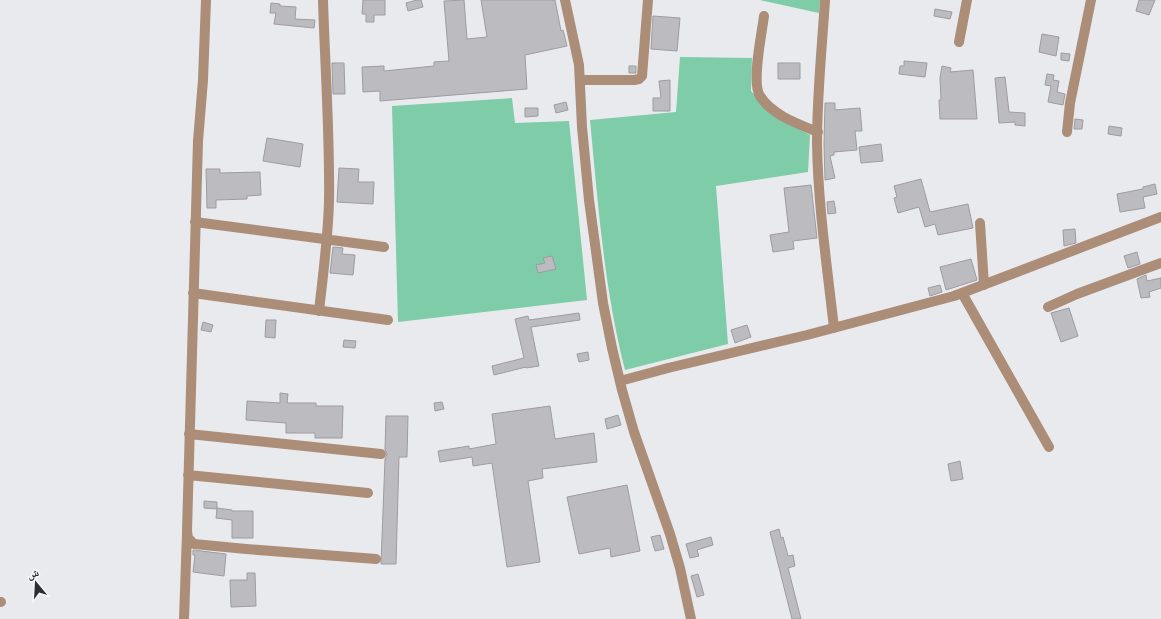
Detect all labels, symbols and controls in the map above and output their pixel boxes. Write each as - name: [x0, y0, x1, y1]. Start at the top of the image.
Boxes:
- north arrow: [16, 563, 56, 603]
- text: ش: [25, 565, 41, 583]

